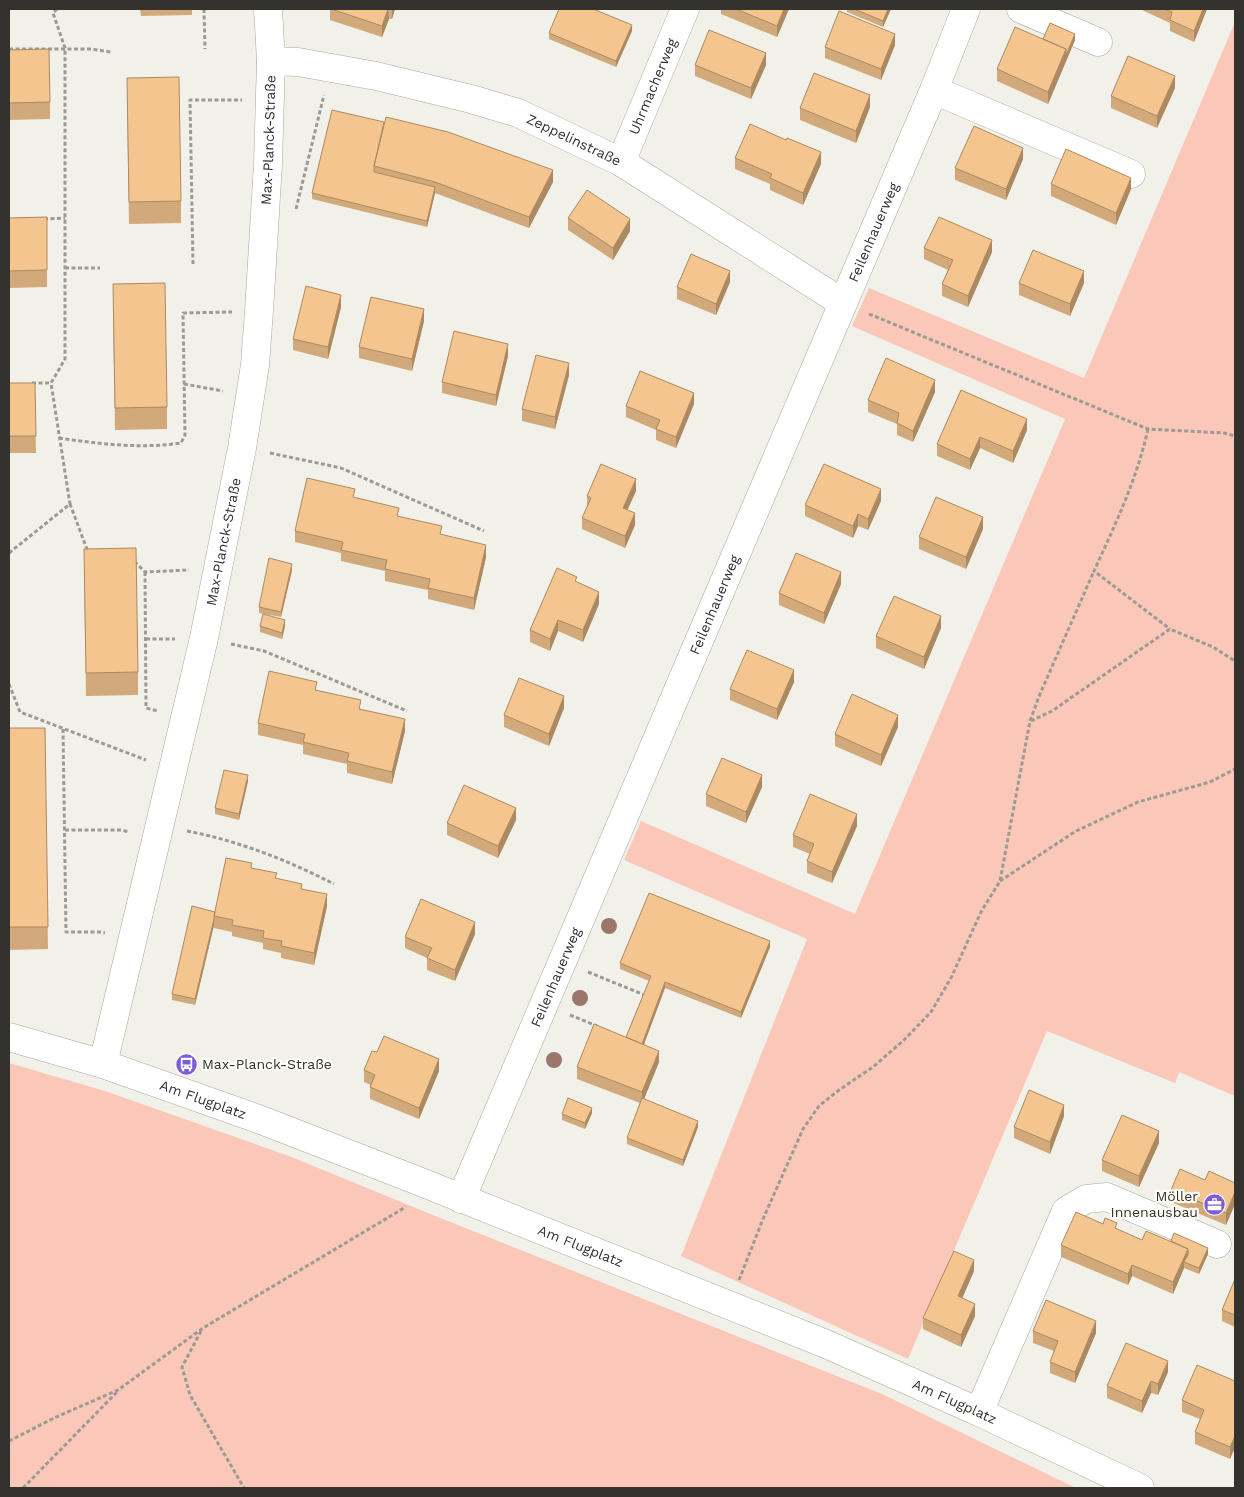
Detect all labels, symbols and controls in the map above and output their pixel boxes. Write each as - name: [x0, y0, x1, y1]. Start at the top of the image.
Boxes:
- street label: Uhrmacherweg: [625, 35, 680, 137]
- street label: Max-Planck-Straße: [258, 75, 279, 205]
- street label: Zeppelinstraße: [524, 110, 624, 169]
- street label: Feilenhauerweg: [845, 180, 902, 284]
- street label: Max-Planck-Straße: [203, 476, 244, 607]
- street label: Feilenhauerweg: [686, 552, 743, 657]
- street label: Feilenhauerweg: [527, 925, 584, 1030]
- bus stop icon: Max-Planck-Straße: [174, 1052, 198, 1076]
- place label: Max-Planck-Straße: [202, 1056, 332, 1072]
- street label: Am Flugplatz: [158, 1077, 248, 1122]
- place label: Möller Innenausbau: [1111, 1188, 1198, 1220]
- office icon: Möller Innenausbau: [1202, 1192, 1226, 1216]
- street label: Am Flugplatz: [536, 1222, 626, 1270]
- street label: Am Flugplatz: [910, 1376, 999, 1427]

